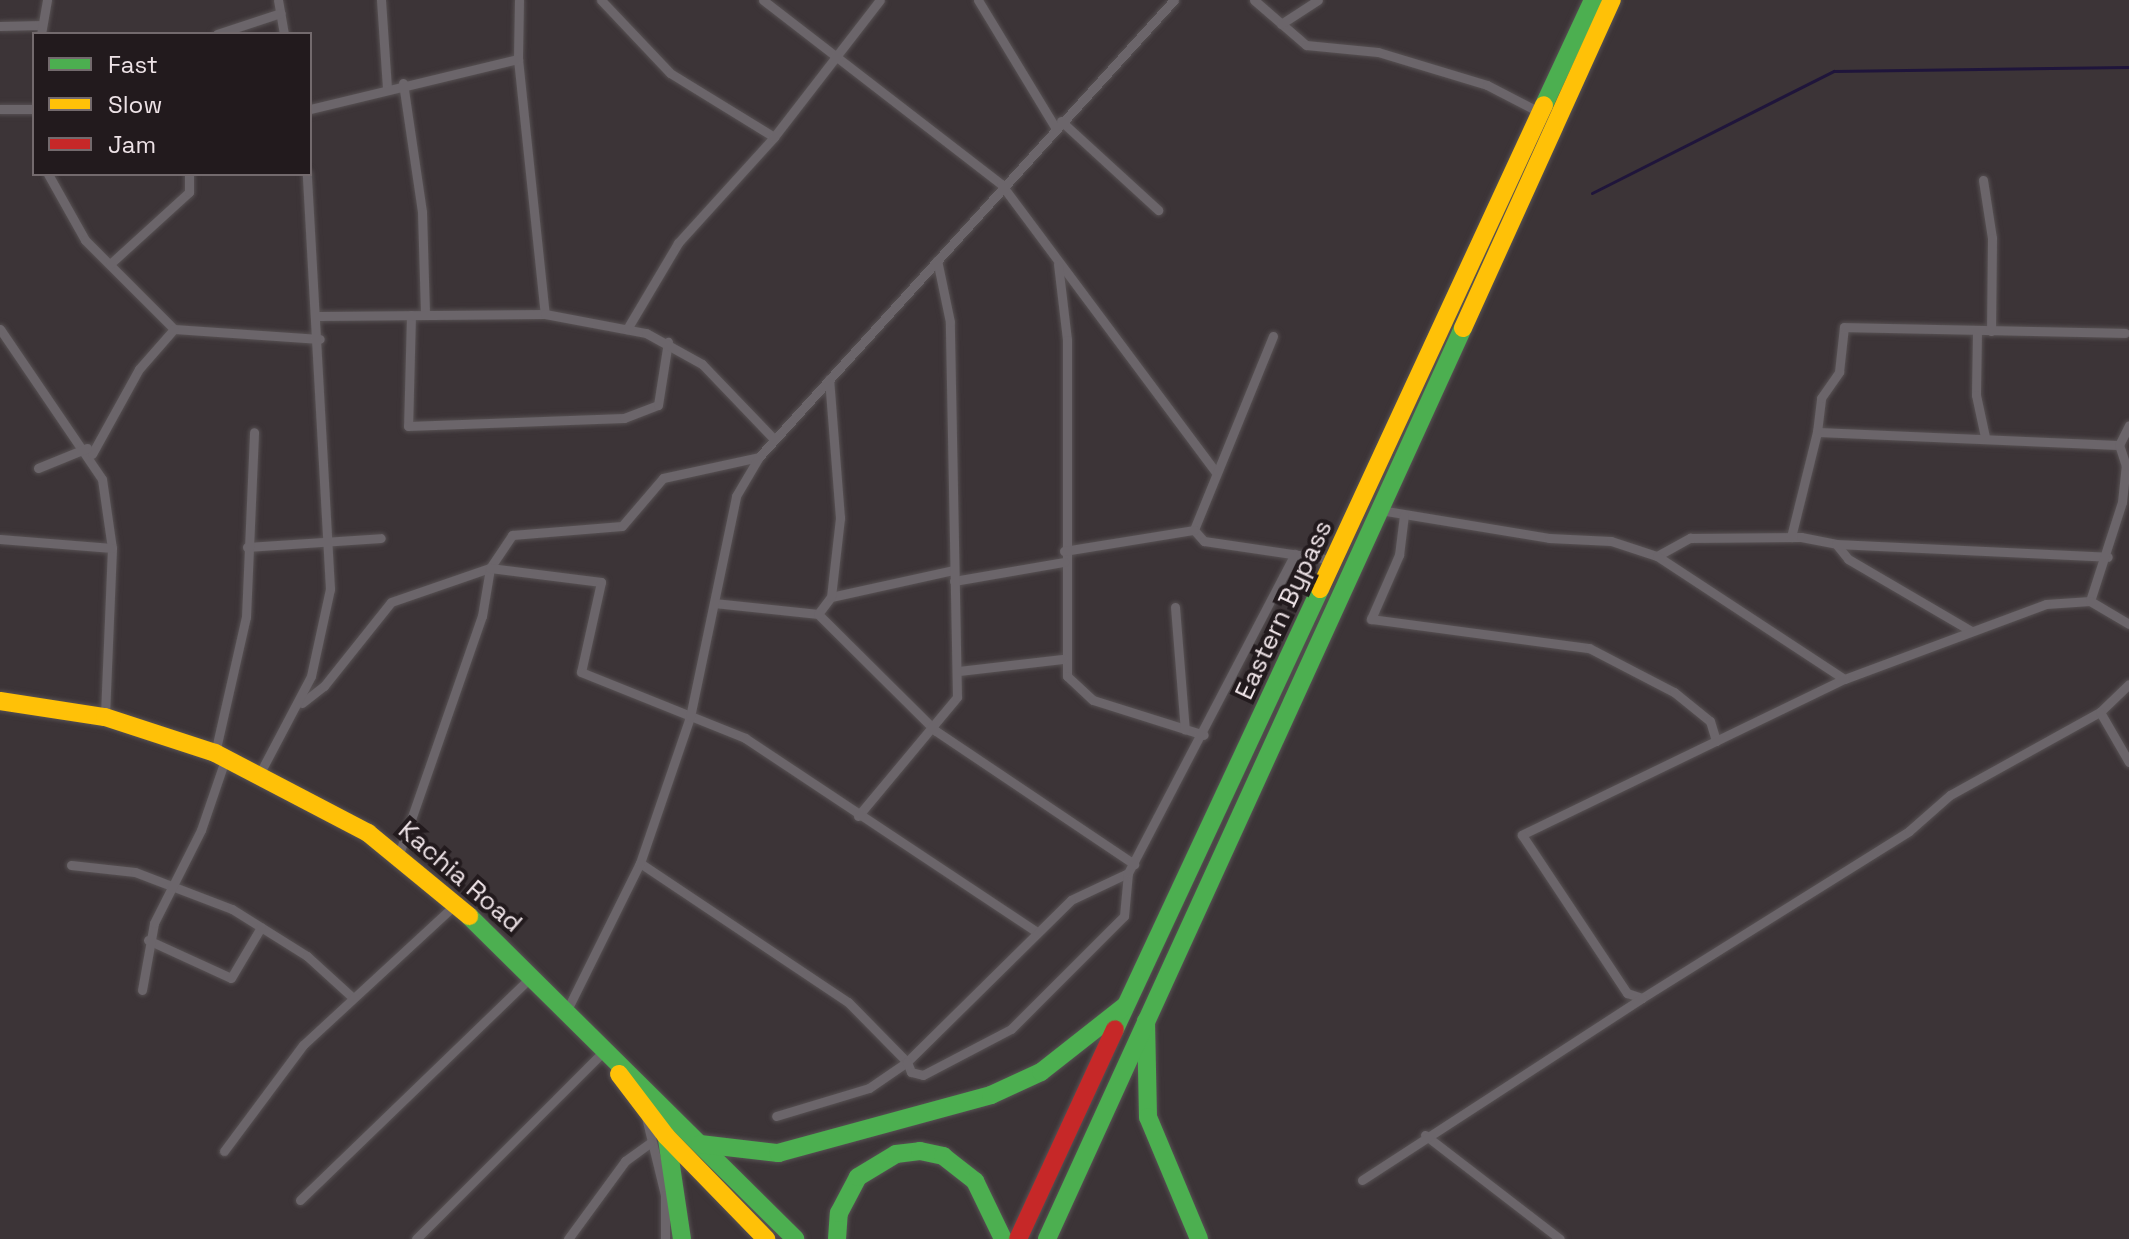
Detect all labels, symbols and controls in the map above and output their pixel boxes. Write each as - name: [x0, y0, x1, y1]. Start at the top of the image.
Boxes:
- legend: [32, 32, 312, 176]
- text: Fast: [108, 49, 158, 80]
- text: Slow: [108, 89, 162, 120]
- text: Jam: [108, 129, 156, 160]
- street label: Eastern Bypass: [1229, 515, 1339, 705]
- street label: Kachia Road: [392, 815, 528, 939]

